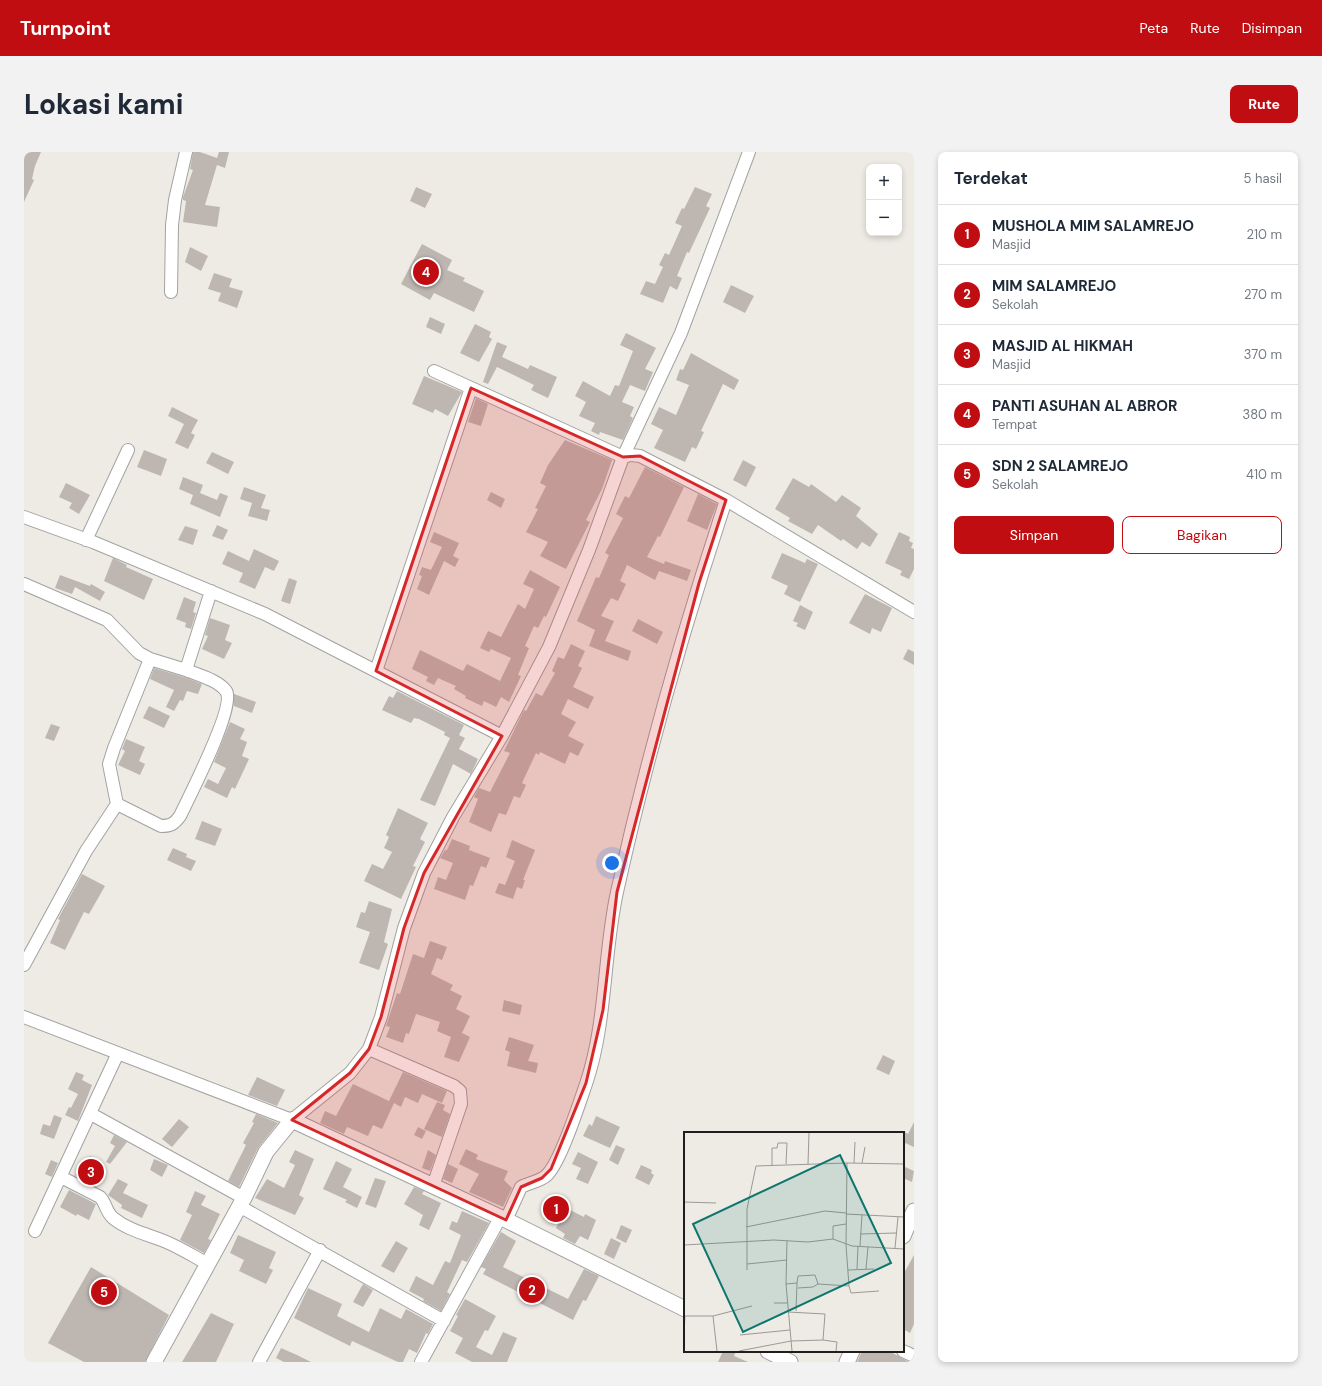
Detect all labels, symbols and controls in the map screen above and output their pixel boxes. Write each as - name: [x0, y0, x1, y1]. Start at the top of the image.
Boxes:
- text: Turnpoint: [20, 16, 111, 41]
- text: Peta: [1140, 19, 1168, 37]
- text: Rute: [1190, 19, 1220, 37]
- text: Disimpan: [1242, 19, 1302, 37]
- button: Rute: [1230, 85, 1298, 123]
- text: Lokasi kami: [24, 86, 183, 123]
- map controls: [866, 164, 902, 236]
- button: +: [866, 164, 902, 200]
- text: Terdekat: [954, 167, 1028, 189]
- text: 5 hasil: [1244, 170, 1282, 187]
- button: −: [866, 200, 902, 236]
- text: MUSHOLA MIM SALAMREJO: [992, 216, 1194, 236]
- text: 1: [965, 226, 969, 243]
- text: 210 m: [1247, 226, 1282, 243]
- text: Masjid: [992, 236, 1031, 253]
- pin: 4: [413, 257, 439, 287]
- text: MIM SALAMREJO: [992, 276, 1116, 296]
- text: 2: [963, 286, 971, 303]
- text: 270 m: [1244, 286, 1282, 303]
- text: Sekolah: [992, 296, 1038, 313]
- text: MASJID AL HIKMAH: [992, 336, 1133, 356]
- text: 3: [963, 346, 971, 363]
- text: 370 m: [1244, 346, 1282, 363]
- text: Masjid: [992, 356, 1031, 373]
- text: PANTI ASUHAN AL ABROR: [992, 396, 1177, 416]
- text: 4: [963, 406, 971, 423]
- text: 380 m: [1242, 406, 1282, 423]
- text: Tempat: [992, 416, 1037, 433]
- text: SDN 2 SALAMREJO: [992, 456, 1128, 476]
- text: 5: [963, 466, 971, 483]
- text: 410 m: [1246, 466, 1282, 483]
- text: Sekolah: [992, 476, 1038, 493]
- button: Simpan: [954, 516, 1114, 554]
- button: Bagikan: [1122, 516, 1282, 554]
- your location: [602, 853, 622, 873]
- inset map: [684, 1132, 904, 1352]
- pin: 3: [78, 1157, 104, 1187]
- pin: 1: [543, 1194, 569, 1224]
- pin: 2: [519, 1275, 545, 1305]
- pin: 5: [91, 1277, 117, 1307]

